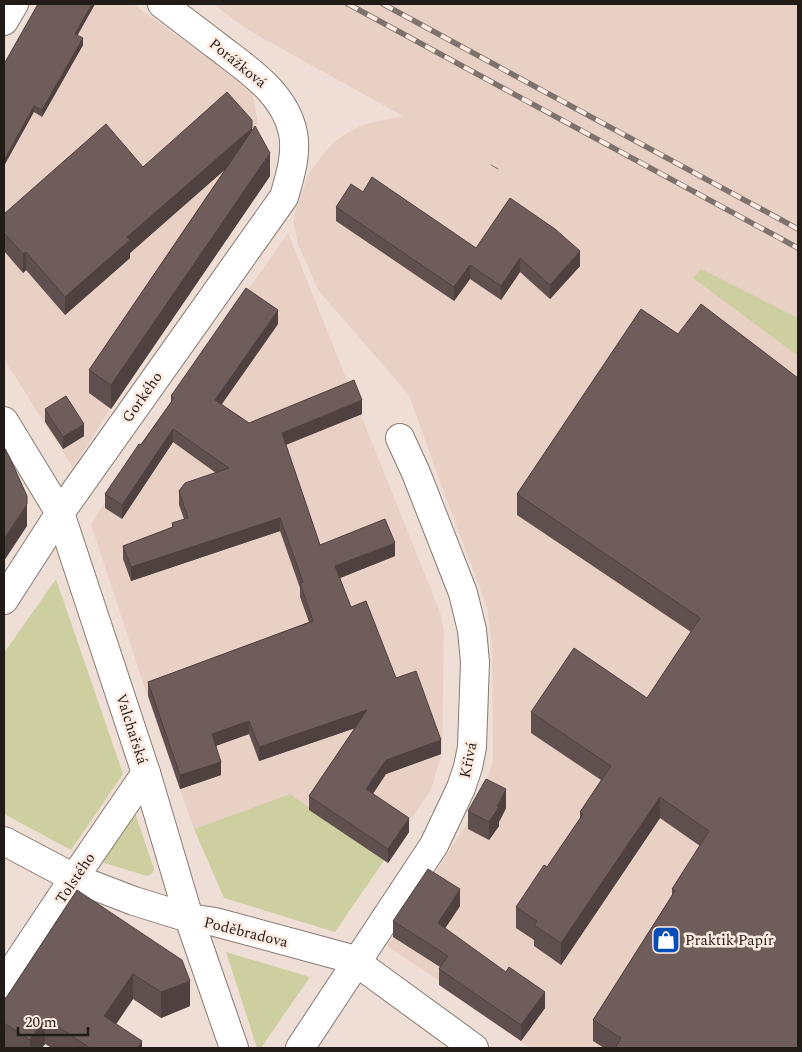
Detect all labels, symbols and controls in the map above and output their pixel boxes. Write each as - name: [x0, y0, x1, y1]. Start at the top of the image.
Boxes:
- street label: Porážková: [204, 33, 272, 94]
- street label: Gorkého: [116, 367, 168, 428]
- street label: Valchařská: [109, 691, 154, 768]
- street label: Křivá: [453, 739, 484, 780]
- street label: Tolstého: [50, 848, 101, 909]
- street label: Poděbradova: [201, 911, 291, 954]
- shop icon: Praktik Papír: [651, 925, 681, 955]
- place label: Praktik Papír: [685, 929, 774, 952]
- scale bar: [18, 1004, 88, 1036]
- text: 20 m: [25, 1011, 57, 1034]

